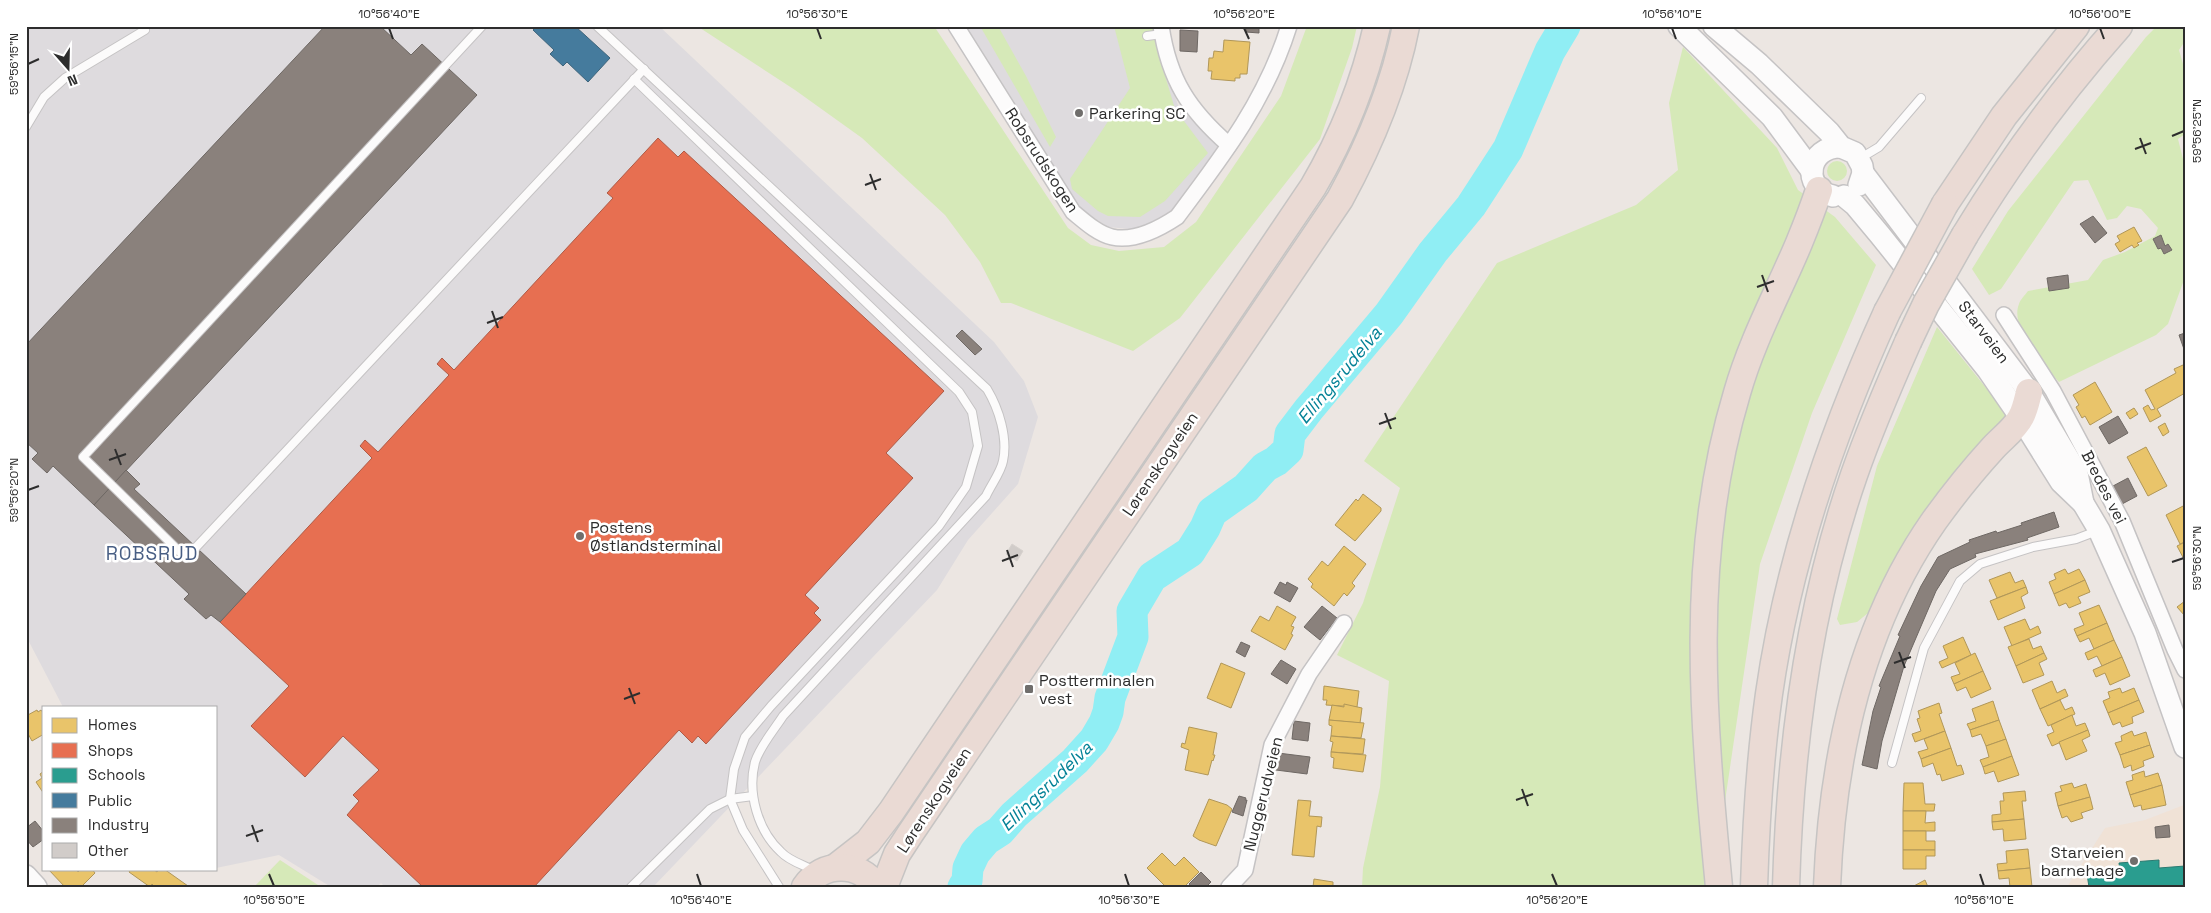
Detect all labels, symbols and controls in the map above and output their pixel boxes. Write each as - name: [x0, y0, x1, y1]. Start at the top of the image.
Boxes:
- text: 10°56'40"E: [358, 6, 420, 22]
- text: 10°56'30"E: [786, 6, 848, 22]
- text: 10°56'20"E: [1213, 6, 1275, 22]
- text: 10°56'10"E: [1642, 6, 1702, 22]
- text: 10°56'00"E: [2069, 6, 2131, 22]
- text: 59°56'15"N: [6, 33, 22, 95]
- north arrow: [42, 42, 92, 92]
- text: N: [65, 70, 80, 90]
- text: 59°56'25"N: [2189, 99, 2205, 163]
- place label: Parkering SC: [1089, 103, 1186, 124]
- street label: Robsrudskogen: [1000, 104, 1084, 216]
- marker: Parkering SC: [1073, 107, 1085, 119]
- street label: Starveien: [1954, 296, 2014, 368]
- water label: Ellingsrudelva: [1292, 321, 1387, 428]
- street label: Lørenskogveien: [1117, 408, 1203, 520]
- street label: Bredes vei: [2077, 447, 2131, 527]
- text: 59°56'20"N: [6, 458, 22, 522]
- place label: Postens Østlandsterminal: [590, 517, 721, 556]
- text: 59°56'30"N: [2189, 526, 2205, 590]
- marker: Postens Østlandsterminal: [574, 530, 586, 542]
- district label: ROBSRUD: [106, 541, 198, 566]
- place label: Postterminalen vest: [1039, 670, 1155, 709]
- marker: Postterminalen vest: [1023, 683, 1035, 695]
- legend: [42, 706, 218, 870]
- text: Homes: [88, 715, 137, 734]
- street label: Nuggerudveien: [1239, 734, 1287, 854]
- water label: Ellingsrudelva: [995, 736, 1097, 836]
- text: Shops: [88, 741, 133, 760]
- street label: Lørenskogveien: [892, 743, 976, 857]
- text: Schools: [88, 765, 146, 784]
- text: Public: [88, 791, 132, 810]
- text: Industry: [88, 815, 149, 834]
- text: Other: [88, 841, 129, 860]
- place label: Starveien barnehage: [2041, 842, 2124, 881]
- marker: Starveien barnehage: [2128, 855, 2140, 867]
- text: 10°56'50"E: [243, 892, 305, 908]
- text: 10°56'40"E: [670, 892, 732, 908]
- text: 10°56'30"E: [1098, 892, 1160, 908]
- text: 10°56'20"E: [1526, 892, 1588, 908]
- text: 10°56'10"E: [1954, 892, 2014, 908]

